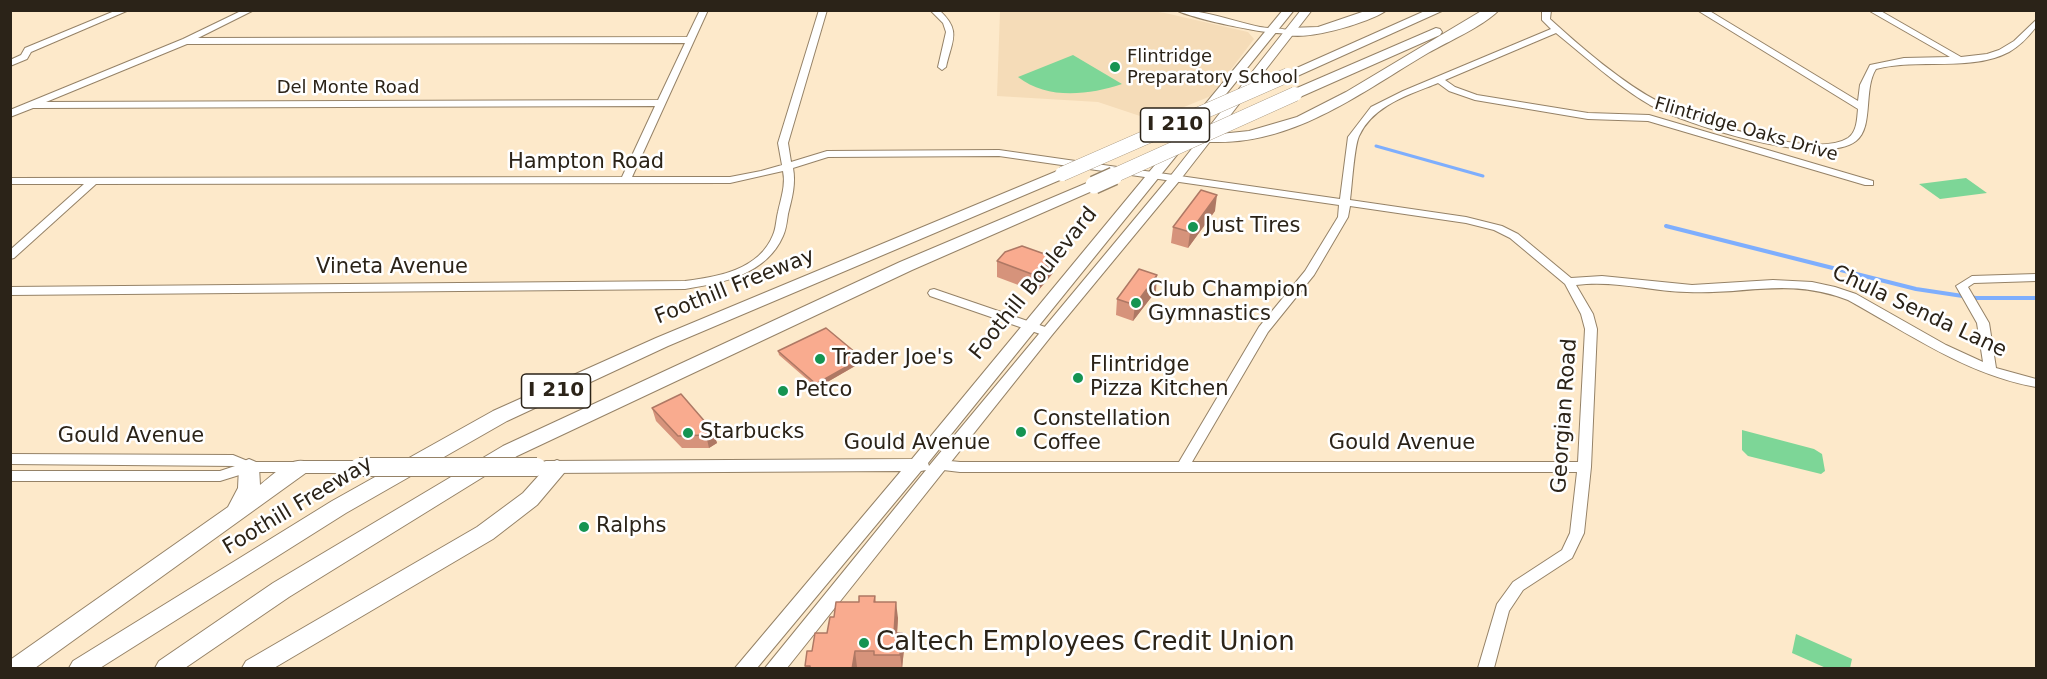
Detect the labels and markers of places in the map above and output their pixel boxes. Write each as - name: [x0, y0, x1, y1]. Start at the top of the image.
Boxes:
- place label: Flintridge Preparatory School: [1127, 46, 1298, 88]
- marker: Flintridge Preparatory School: [1108, 60, 1122, 74]
- place label: Just Tires: [1205, 214, 1300, 240]
- marker: Just Tires: [1186, 220, 1200, 234]
- place label: Club Champion Gymnastics: [1148, 278, 1308, 328]
- marker: Club Champion Gymnastics: [1129, 296, 1143, 310]
- place label: Trader Joe's: [832, 346, 953, 372]
- marker: Trader Joe's: [813, 352, 827, 366]
- place label: Flintridge Pizza Kitchen: [1090, 353, 1229, 403]
- marker: Flintridge Pizza Kitchen: [1071, 371, 1085, 385]
- place label: Petco: [795, 378, 852, 404]
- marker: Petco: [776, 384, 790, 398]
- place label: Constellation Coffee: [1033, 407, 1171, 457]
- place label: Starbucks: [700, 420, 804, 446]
- marker: Constellation Coffee: [1014, 425, 1028, 439]
- marker: Starbucks: [681, 426, 695, 440]
- place label: Ralphs: [596, 514, 666, 540]
- marker: Ralphs: [577, 520, 591, 534]
- place label: Caltech Employees Credit Union: [876, 627, 1295, 659]
- marker: Caltech Employees Credit Union: [857, 636, 871, 650]

